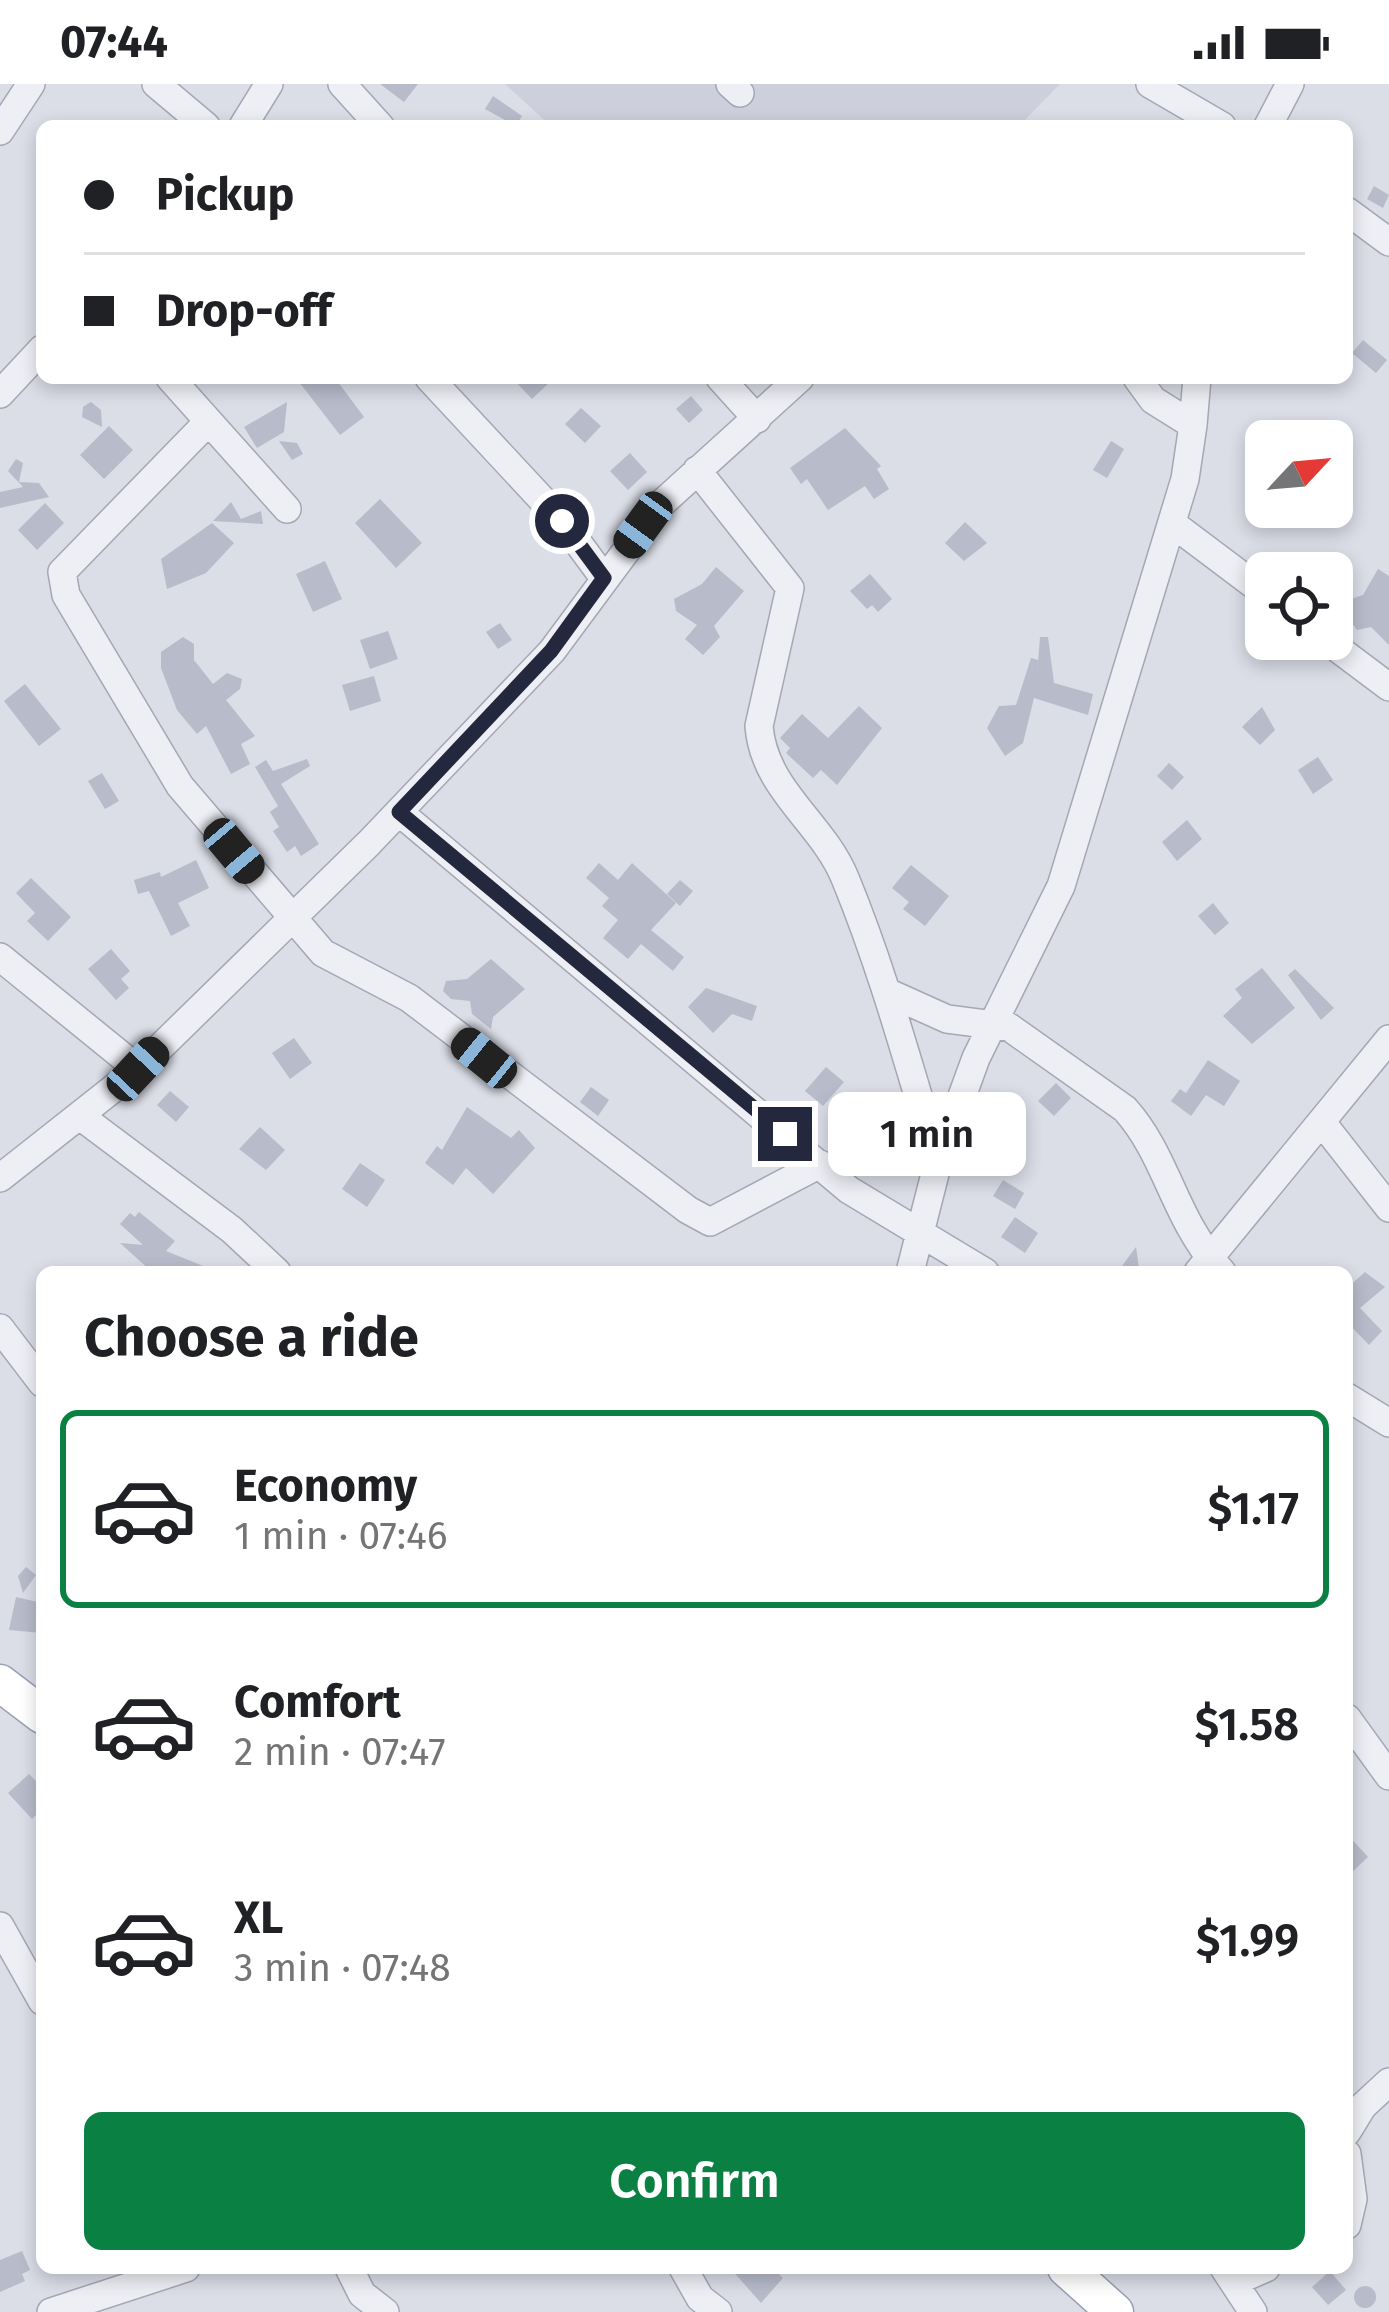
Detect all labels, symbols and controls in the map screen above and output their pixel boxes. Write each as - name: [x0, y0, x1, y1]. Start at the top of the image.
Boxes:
- text: 07:44: [60, 15, 168, 69]
- text: Pickup: [156, 168, 294, 222]
- text: Drop-off: [156, 284, 332, 338]
- north arrow: [1245, 420, 1353, 528]
- map controls: [1245, 420, 1353, 660]
- car: [607, 485, 679, 565]
- route start: [535, 494, 589, 548]
- button: locate: [1245, 552, 1353, 660]
- car: [197, 812, 271, 890]
- car: [445, 1021, 523, 1095]
- car: [100, 1030, 176, 1108]
- callout: 1 min: [827, 1092, 1025, 1176]
- route end: [758, 1107, 812, 1161]
- text: 1 min: [880, 1111, 974, 1157]
- text: Choose a ride: [84, 1306, 419, 1370]
- icon: car: [90, 1455, 198, 1563]
- text: Economy: [234, 1459, 417, 1513]
- text: $1.17: [1208, 1482, 1299, 1536]
- text: 1 min · 07:46: [234, 1513, 448, 1559]
- icon: car: [90, 1671, 198, 1779]
- text: Comfort: [234, 1675, 401, 1729]
- text: $1.58: [1195, 1698, 1299, 1752]
- text: 2 min · 07:47: [234, 1729, 446, 1775]
- icon: car: [90, 1887, 198, 1995]
- text: XL: [234, 1891, 283, 1945]
- text: $1.99: [1196, 1914, 1299, 1968]
- text: 3 min · 07:48: [234, 1945, 451, 1991]
- button: Confirm: [84, 2112, 1305, 2250]

